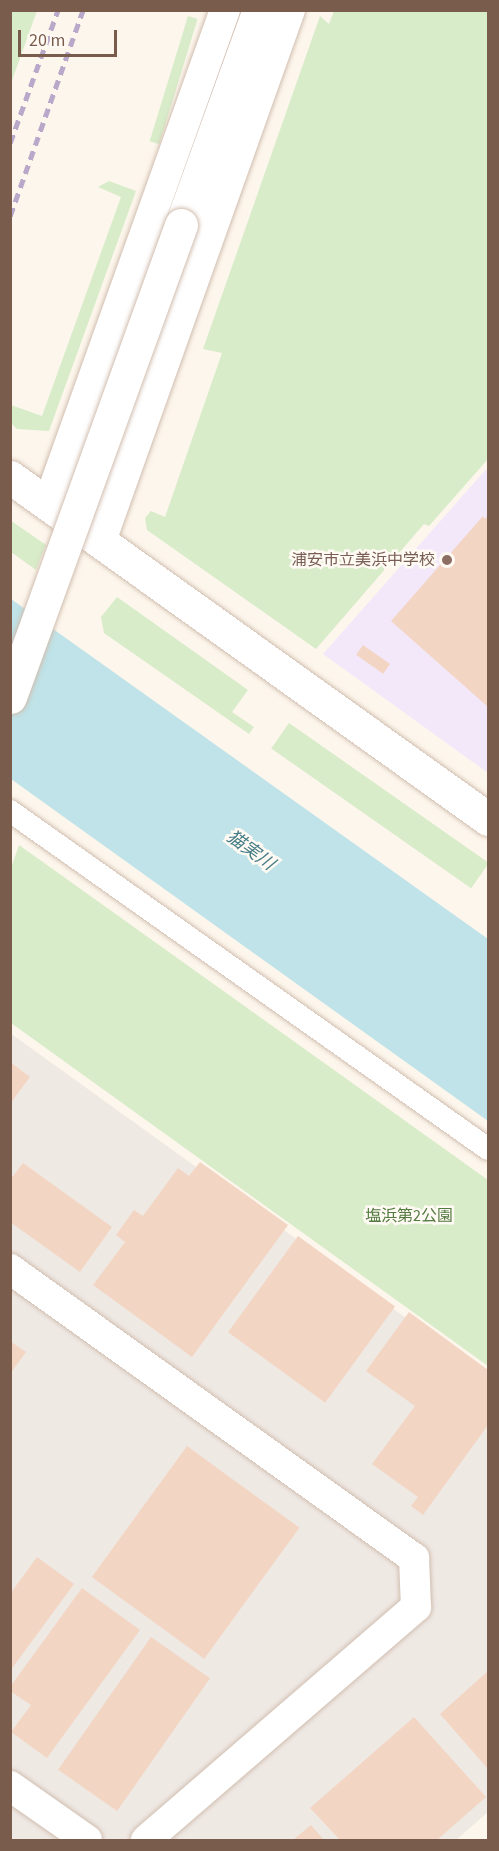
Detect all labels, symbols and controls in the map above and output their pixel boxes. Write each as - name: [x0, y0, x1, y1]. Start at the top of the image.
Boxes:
- scale bar: [21, 18, 120, 56]
- text: 20 m: [29, 28, 65, 53]
- place label: 浦安市立美浜中学校: [291, 550, 435, 570]
- marker: 浦安市立美浜中学校: [440, 553, 454, 567]
- water label: 猫実川: [222, 826, 278, 876]
- park label: 塩浜第2公園: [365, 1206, 453, 1226]

